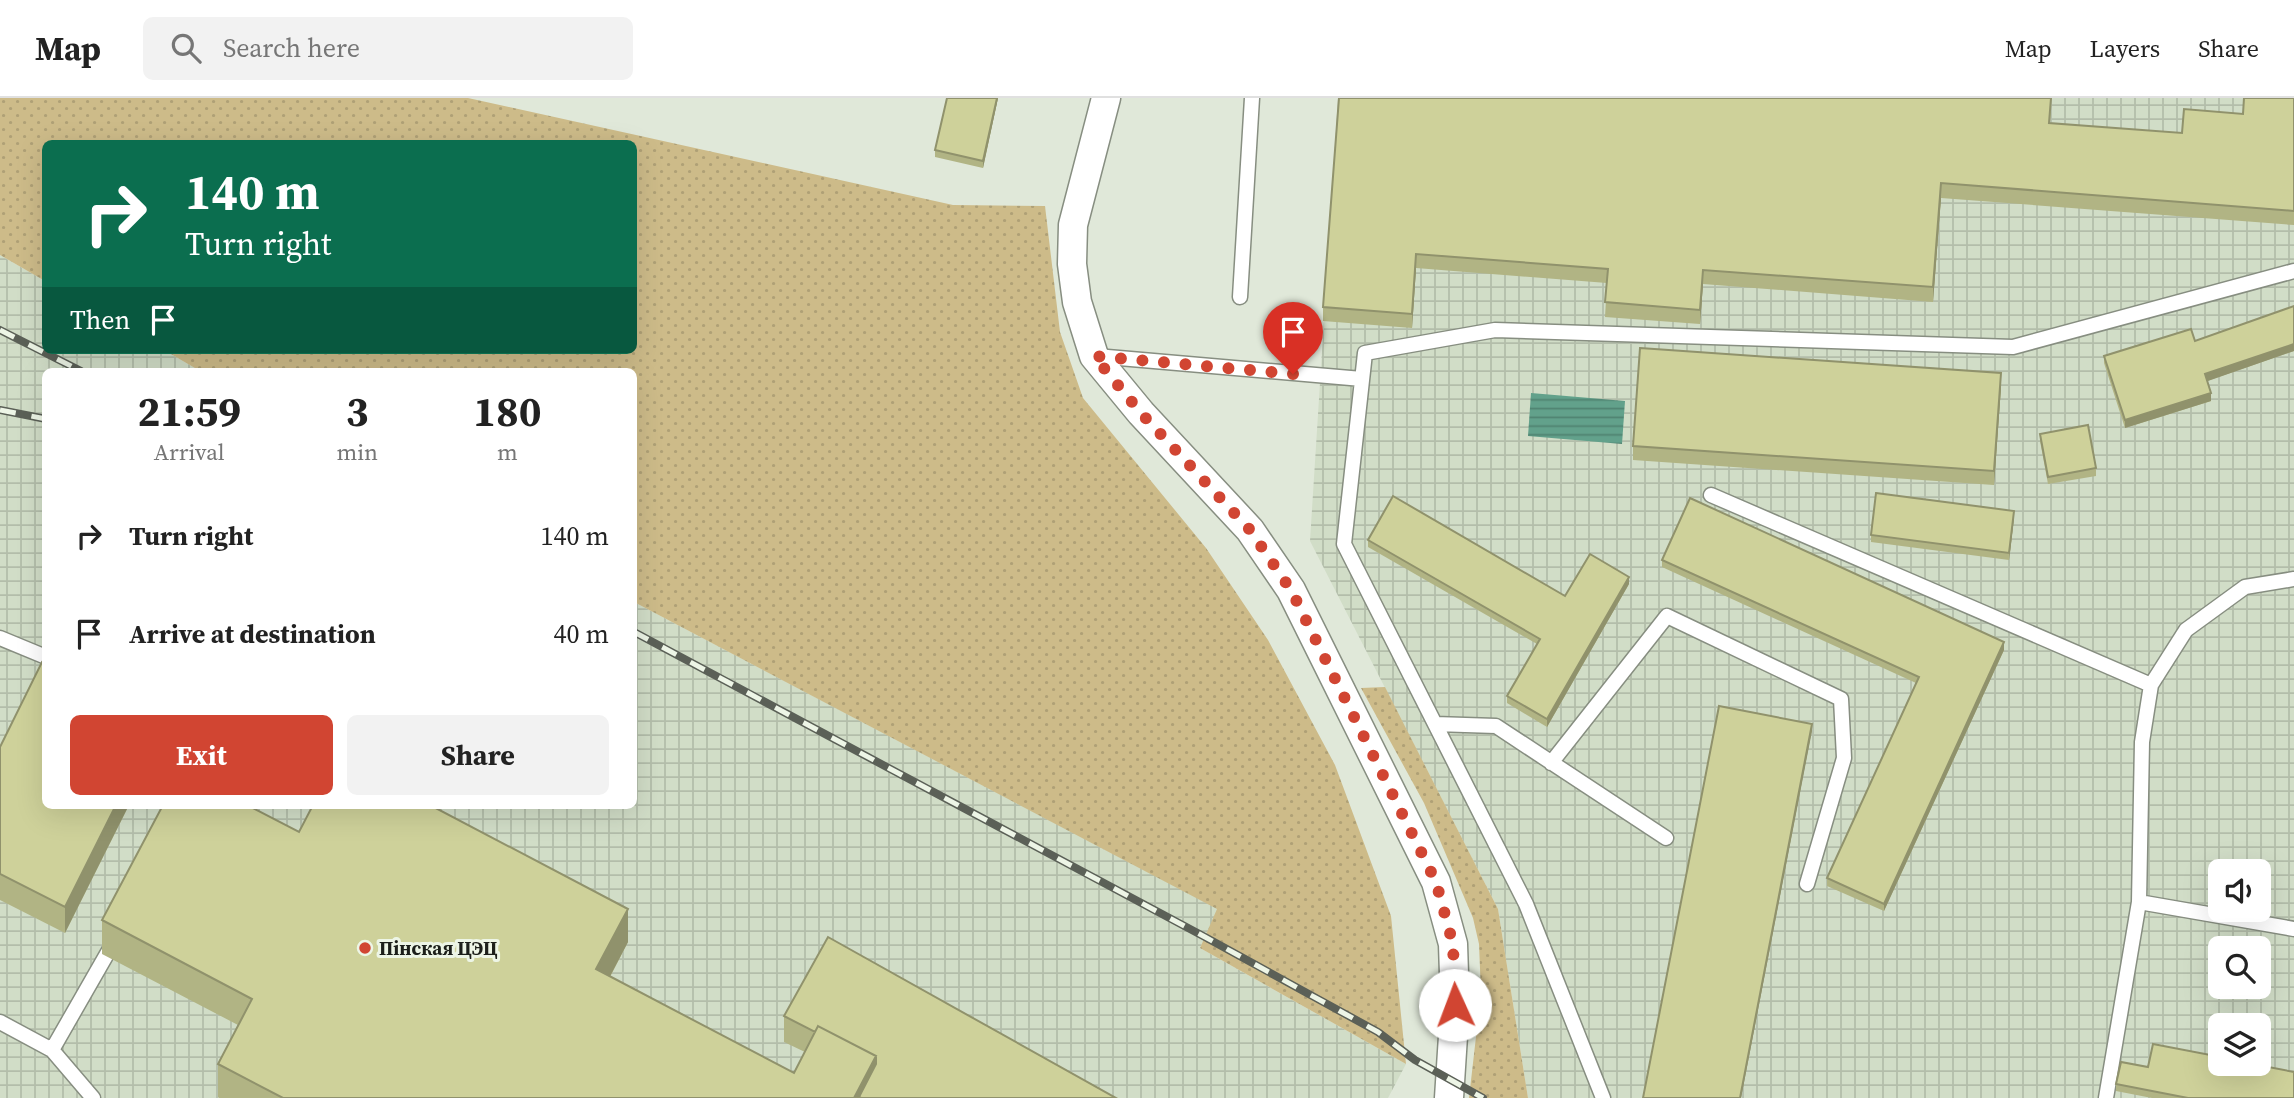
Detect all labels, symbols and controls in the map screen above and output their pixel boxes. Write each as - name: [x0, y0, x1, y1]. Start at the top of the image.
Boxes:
- search box: [143, 17, 633, 80]
- text: Map: [35, 26, 101, 71]
- icon: search: [167, 29, 205, 67]
- text: Search here: [223, 30, 360, 66]
- text: Map: [2005, 32, 2052, 65]
- text: Layers: [2090, 32, 2160, 65]
- text: Share: [2198, 32, 2259, 65]
- text: 140 m: [185, 158, 320, 225]
- icon: right: [70, 168, 161, 259]
- text: Turn right: [185, 222, 331, 266]
- icon: arrive: [144, 301, 182, 339]
- text: Then: [70, 302, 130, 338]
- pin: [1263, 302, 1323, 374]
- icon: arrive: [1274, 313, 1312, 351]
- text: 21:59: [137, 382, 241, 440]
- text: 3: [346, 382, 369, 440]
- text: 180: [473, 382, 542, 440]
- text: Arrival: [154, 436, 225, 468]
- text: min: [336, 436, 378, 468]
- text: m: [497, 436, 518, 468]
- icon: right: [70, 517, 108, 555]
- text: Turn right: [129, 518, 253, 554]
- text: 140 m: [541, 518, 609, 554]
- icon: arrive: [70, 615, 108, 653]
- text: Arrive at destination: [129, 616, 376, 652]
- text: 40 m: [554, 616, 609, 652]
- button: Exit: [70, 715, 333, 795]
- button: Share: [347, 715, 609, 795]
- map controls: [2208, 859, 2271, 1076]
- button: sound: [2208, 859, 2271, 922]
- place label: Пінская ЦЭЦ: [379, 935, 498, 961]
- button: search: [2208, 936, 2271, 999]
- marker: Пінская ЦЭЦ: [357, 940, 373, 956]
- position arrow: [1418, 968, 1492, 1042]
- button: layers: [2208, 1013, 2271, 1076]

